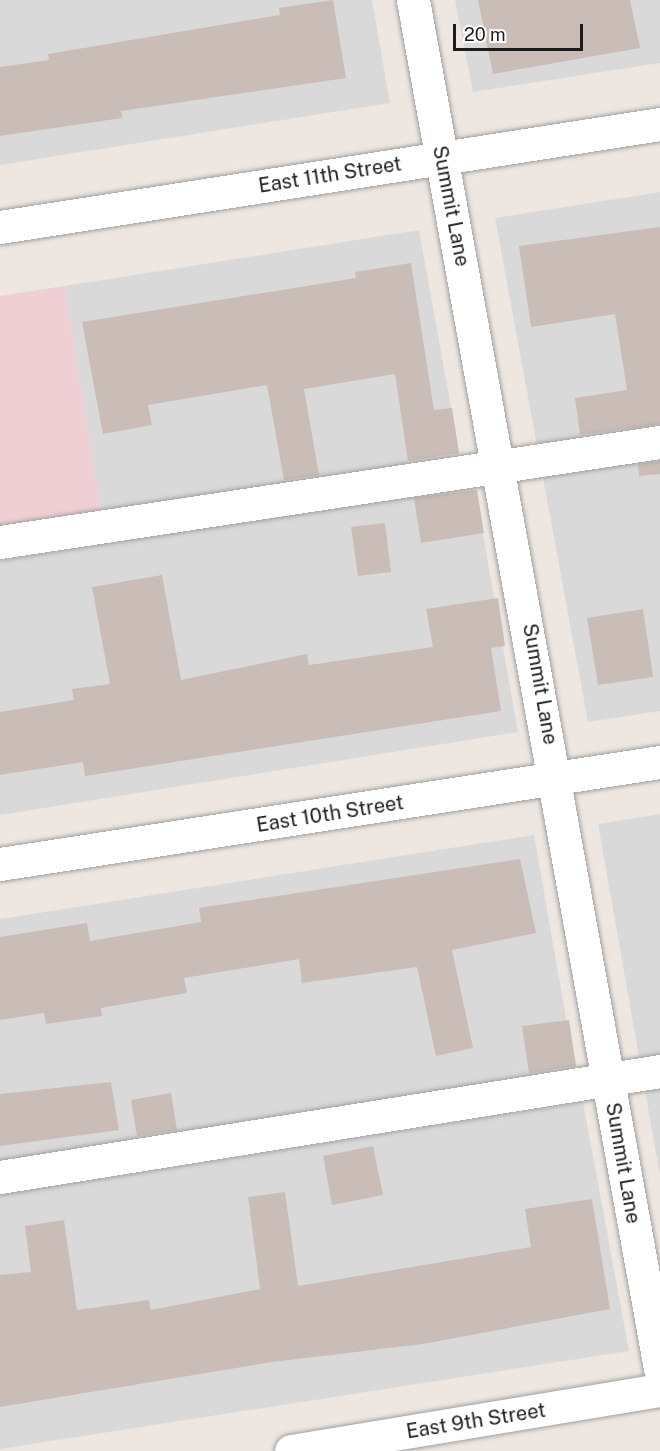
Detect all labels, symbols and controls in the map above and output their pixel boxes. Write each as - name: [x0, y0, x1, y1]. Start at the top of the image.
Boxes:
- scale bar: [456, 12, 586, 50]
- text: 20 m: [464, 24, 506, 45]
- street label: Summit Lane: [428, 144, 474, 268]
- street label: East 11th Street: [257, 152, 403, 198]
- street label: Summit Lane: [518, 622, 562, 746]
- street label: East 10th Street: [255, 791, 405, 837]
- street label: Summit Lane: [601, 1101, 645, 1225]
- street label: East 9th Street: [405, 1398, 547, 1444]

